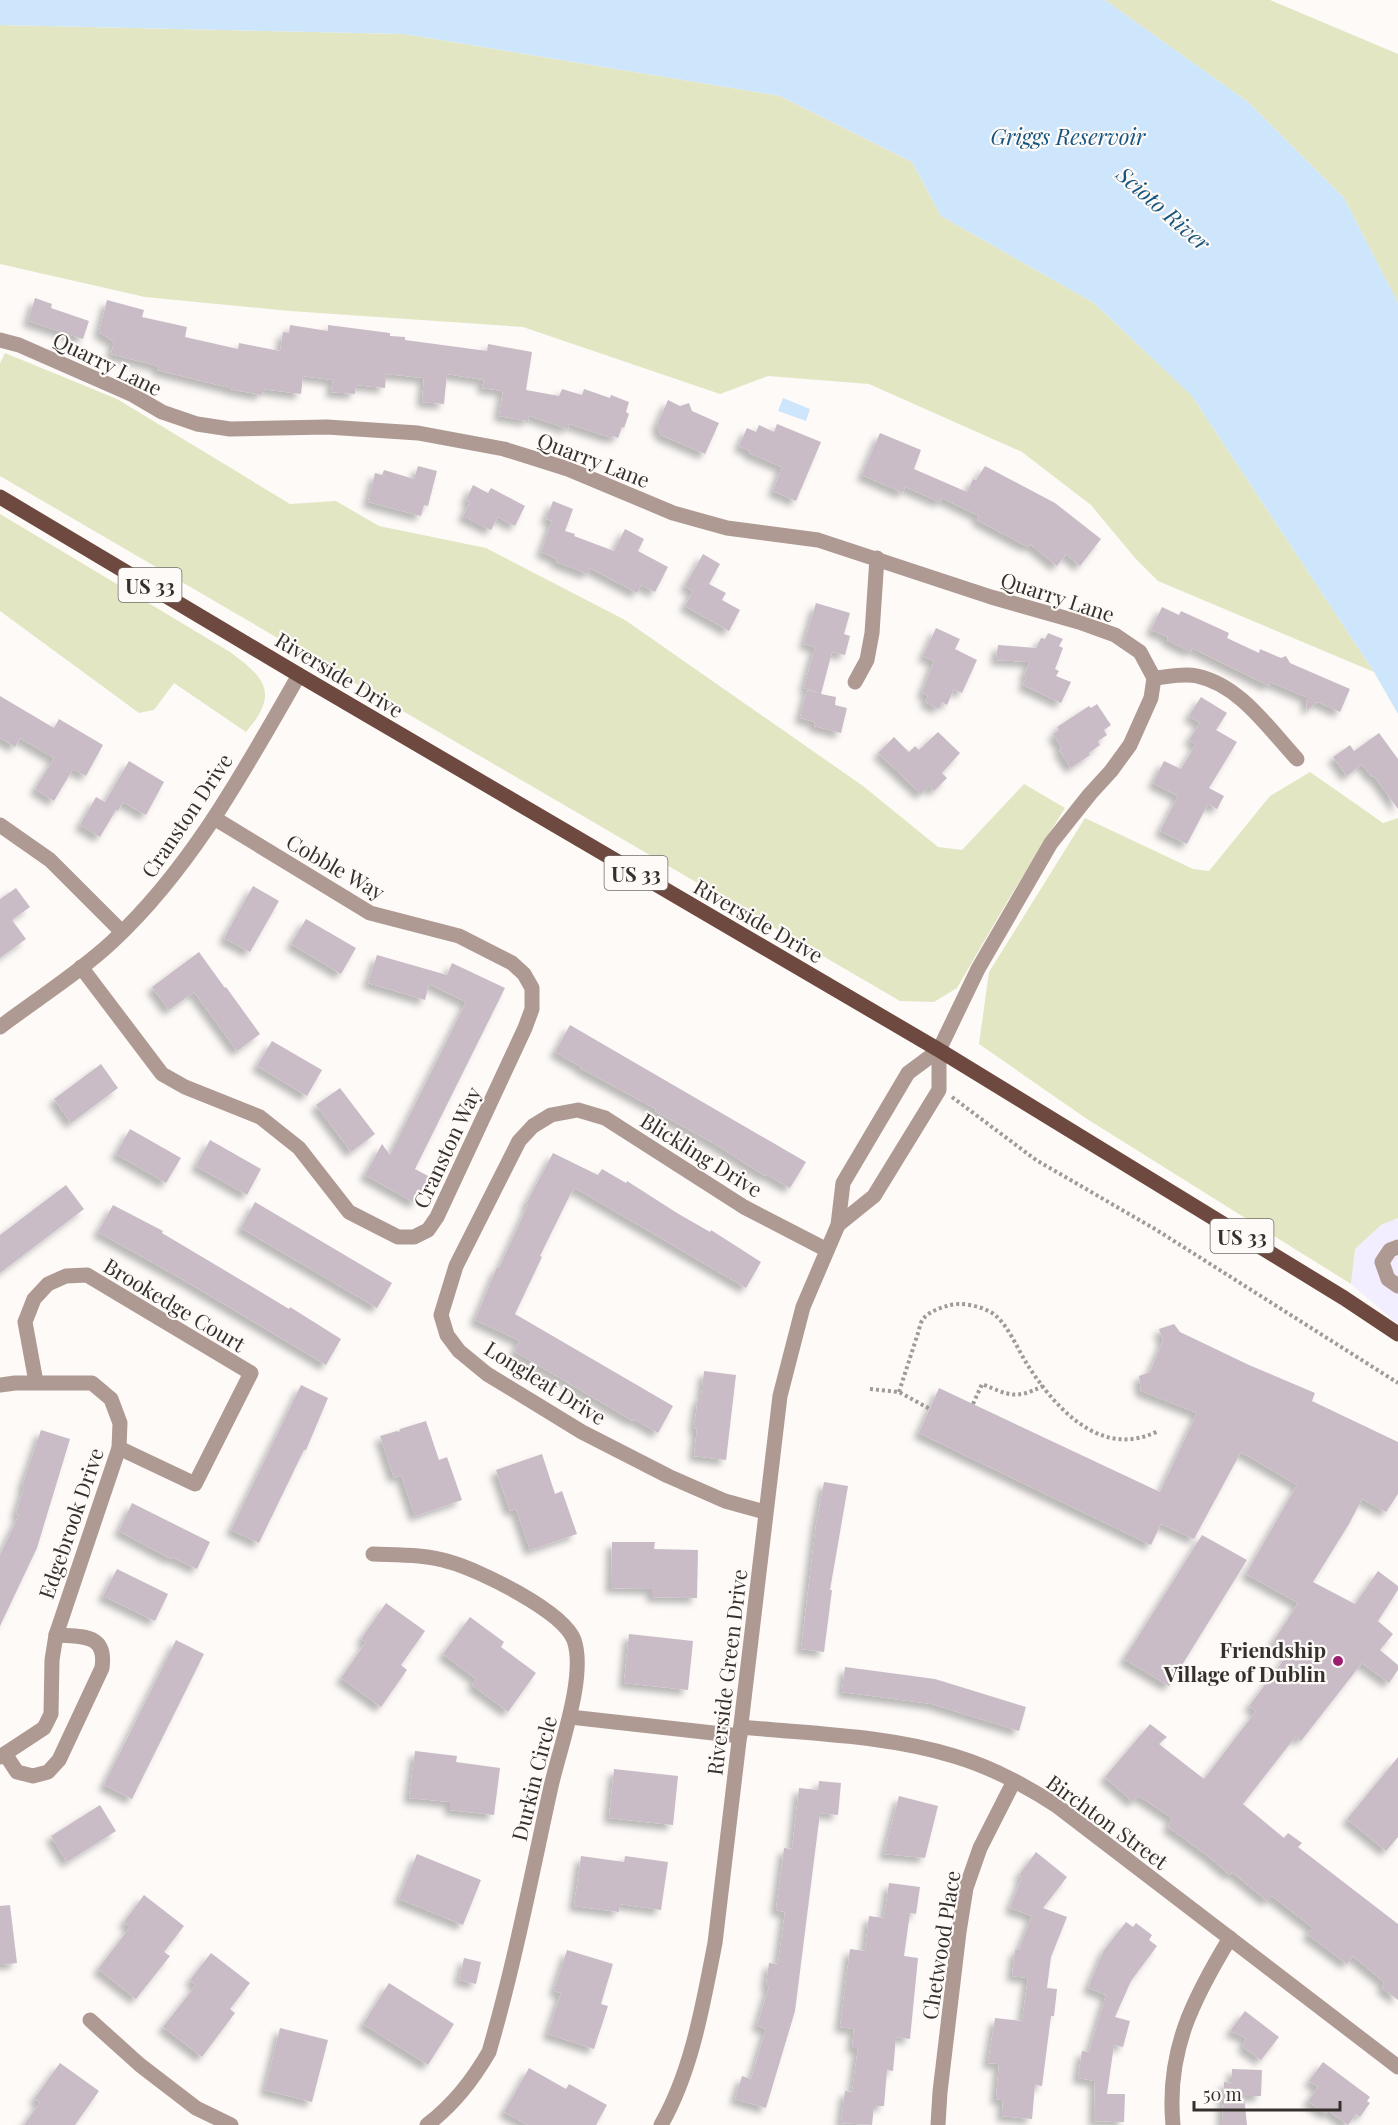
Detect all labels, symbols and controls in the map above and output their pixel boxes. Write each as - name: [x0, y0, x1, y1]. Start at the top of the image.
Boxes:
- water label: Griggs Reservoir: [991, 121, 1146, 151]
- water label: Scioto River: [1110, 158, 1218, 257]
- street label: Quarry Lane: [49, 325, 167, 401]
- street label: Quarry Lane: [534, 425, 654, 493]
- street label: Quarry Lane: [997, 564, 1119, 628]
- road number: US 33: [118, 568, 182, 602]
- street label: Riverside Drive: [271, 625, 409, 723]
- street label: Cranston Drive: [134, 747, 238, 883]
- street label: Cobble Way: [282, 827, 391, 906]
- road number: US 33: [604, 856, 668, 890]
- street label: Riverside Drive: [689, 872, 829, 968]
- street label: Cranston Way: [406, 1081, 487, 1212]
- street label: Blickling Drive: [636, 1105, 768, 1203]
- road number: US 33: [1210, 1219, 1274, 1253]
- street label: Brookedge Court: [99, 1251, 251, 1358]
- street label: Longleat Drive: [480, 1334, 612, 1430]
- street label: Edgebrook Drive: [31, 1444, 109, 1602]
- street label: Riverside Green Drive: [699, 1567, 753, 1777]
- place label: Friendship Village of Dublin: [1163, 1635, 1326, 1687]
- marker: Friendship Village of Dublin: [1331, 1654, 1345, 1668]
- street label: Durkin Circle: [504, 1713, 562, 1843]
- street label: Birchton Street: [1042, 1767, 1175, 1875]
- street label: Chetwood Place: [914, 1868, 966, 2022]
- scale bar: [1194, 2074, 1340, 2112]
- text: 50 m: [1203, 2082, 1242, 2106]

